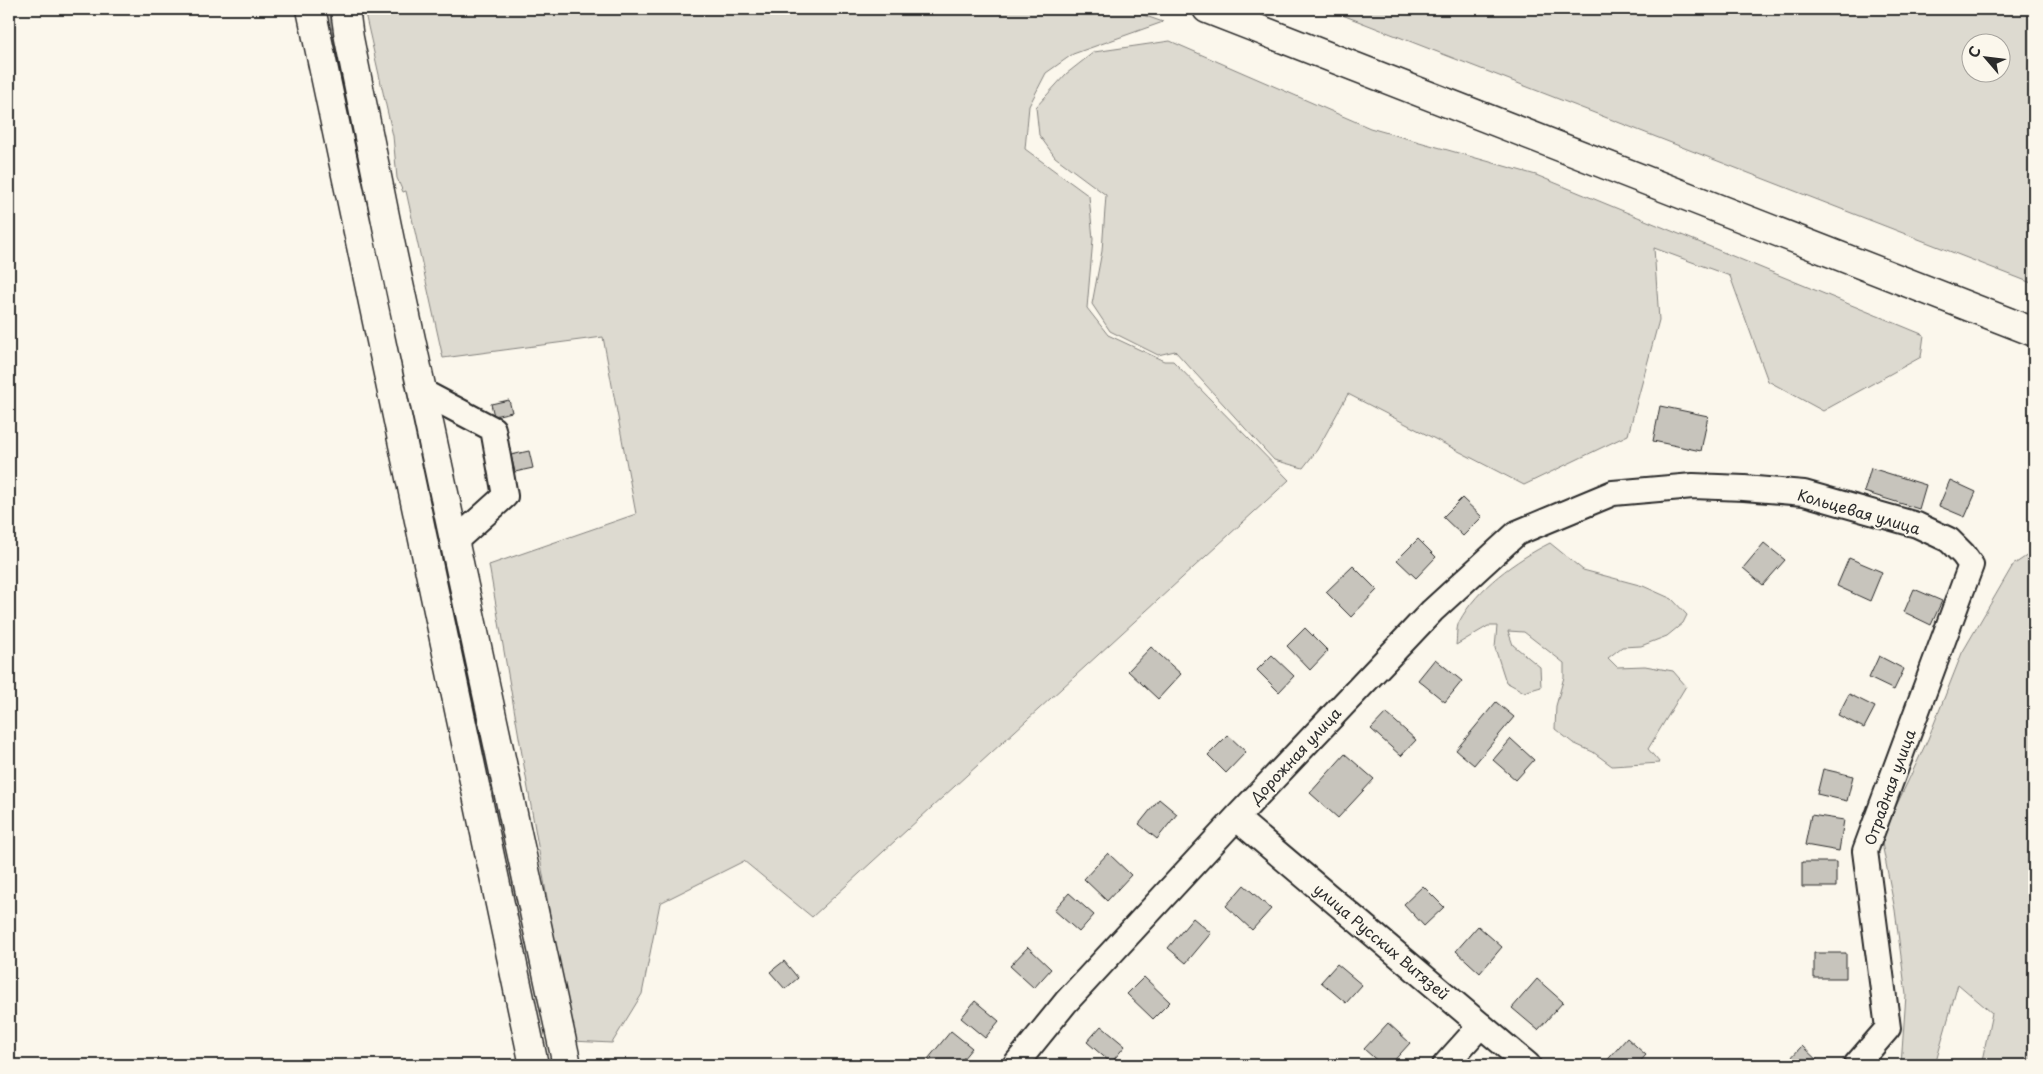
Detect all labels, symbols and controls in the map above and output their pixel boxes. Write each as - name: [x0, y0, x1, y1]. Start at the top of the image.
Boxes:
- north arrow: [1960, 32, 2010, 82]
- text: С: [1962, 42, 1986, 61]
- street label: Кольцевая улица: [1795, 482, 1924, 540]
- street label: Дорожная улица: [1243, 701, 1346, 809]
- street label: Отрадная улица: [1857, 725, 1921, 848]
- street label: улица Русских Витязей: [1309, 877, 1455, 1005]

